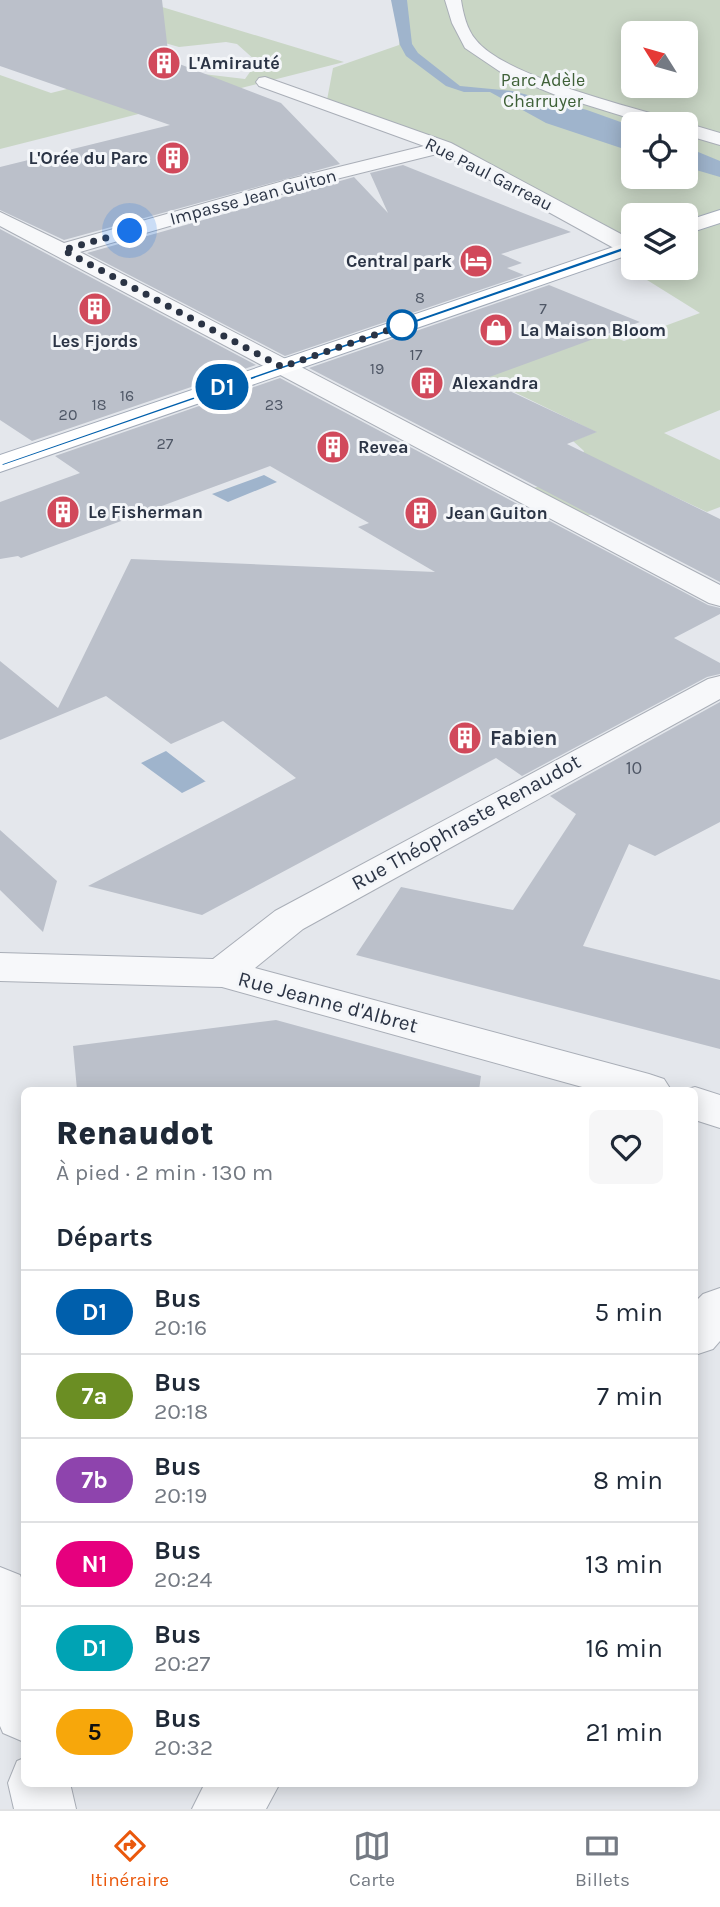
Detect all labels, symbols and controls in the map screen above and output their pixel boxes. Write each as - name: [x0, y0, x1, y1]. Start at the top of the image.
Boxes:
- north arrow: [621, 21, 698, 98]
- map controls: [621, 21, 698, 280]
- building icon: L'Amirauté: [145, 44, 183, 82]
- place label: L'Amirauté: [188, 52, 280, 74]
- park label: Parc Adèle Charruyer: [501, 69, 585, 112]
- button: locate: [621, 112, 698, 189]
- street label: Rue Paul Garreau: [422, 132, 556, 216]
- building icon: L'Orée du Parc: [154, 139, 192, 177]
- place label: L'Orée du Parc: [28, 147, 148, 169]
- street label: Impasse Jean Guiton: [167, 164, 339, 230]
- button: layers: [621, 203, 698, 280]
- your location: [112, 213, 147, 248]
- hotel icon: Central park: [457, 242, 495, 280]
- place label: Central park: [346, 250, 452, 272]
- house number: 8: [415, 288, 425, 307]
- building icon: Les Fjords: [76, 290, 114, 328]
- house number: 7: [539, 299, 547, 318]
- unlabelled marker: [387, 310, 417, 340]
- shop icon: La Maison Bloom: [477, 311, 515, 349]
- place label: La Maison Bloom: [520, 319, 666, 341]
- place label: Les Fjords: [52, 330, 138, 352]
- house number: 17: [410, 345, 423, 364]
- house number: 19: [370, 359, 384, 378]
- line badge: D1: [190, 364, 254, 410]
- building icon: Alexandra: [408, 364, 446, 402]
- place label: Alexandra: [452, 372, 539, 394]
- text: D1: [209, 373, 235, 401]
- house number: 16: [120, 386, 134, 405]
- house number: 18: [91, 395, 107, 414]
- house number: 23: [265, 395, 283, 414]
- house number: 20: [59, 405, 77, 424]
- building icon: Revea: [314, 428, 352, 466]
- house number: 27: [157, 434, 174, 453]
- place label: Revea: [358, 436, 409, 458]
- building icon: Le Fisherman: [44, 493, 82, 531]
- building icon: Jean Guiton: [402, 494, 440, 532]
- place label: Le Fisherman: [88, 501, 203, 523]
- place label: Jean Guiton: [446, 502, 548, 524]
- building icon: Fabien: [446, 719, 484, 757]
- place label: Fabien: [490, 726, 557, 750]
- street label: Rue Théophraste Renaudot: [347, 749, 585, 895]
- house number: 10: [626, 757, 642, 779]
- street label: Rue Jeanne d'Albret: [235, 966, 421, 1038]
- button: heart: [589, 1110, 663, 1184]
- text: Renaudot: [56, 1114, 214, 1152]
- text: À pied · 2 min · 130 m: [56, 1159, 273, 1186]
- text: Départs: [56, 1222, 153, 1253]
- text: Bus: [154, 1283, 201, 1314]
- text: 5 min: [594, 1297, 663, 1328]
- text: D1: [82, 1298, 107, 1326]
- text: 20:16: [154, 1314, 207, 1341]
- text: Bus: [154, 1367, 201, 1398]
- text: 7 min: [597, 1381, 663, 1412]
- text: 7a: [82, 1382, 107, 1410]
- text: 20:18: [154, 1398, 208, 1425]
- text: Bus: [154, 1451, 201, 1482]
- text: 8 min: [593, 1465, 663, 1496]
- text: 7b: [81, 1466, 108, 1494]
- text: 20:19: [154, 1482, 207, 1509]
- text: Bus: [154, 1535, 201, 1566]
- text: 13 min: [585, 1549, 663, 1580]
- text: N1: [82, 1550, 107, 1578]
- text: 20:24: [154, 1566, 212, 1593]
- text: Bus: [154, 1619, 201, 1650]
- text: 16 min: [586, 1633, 663, 1664]
- text: D1: [82, 1634, 107, 1662]
- text: 20:27: [154, 1650, 210, 1677]
- text: Bus: [154, 1703, 201, 1734]
- text: 21 min: [585, 1717, 663, 1748]
- text: 5: [88, 1718, 101, 1746]
- text: 20:32: [154, 1734, 213, 1761]
- tab: Itinéraire: [90, 1827, 169, 1891]
- tab: Carte: [349, 1827, 395, 1891]
- tab: Billets: [575, 1827, 630, 1891]

